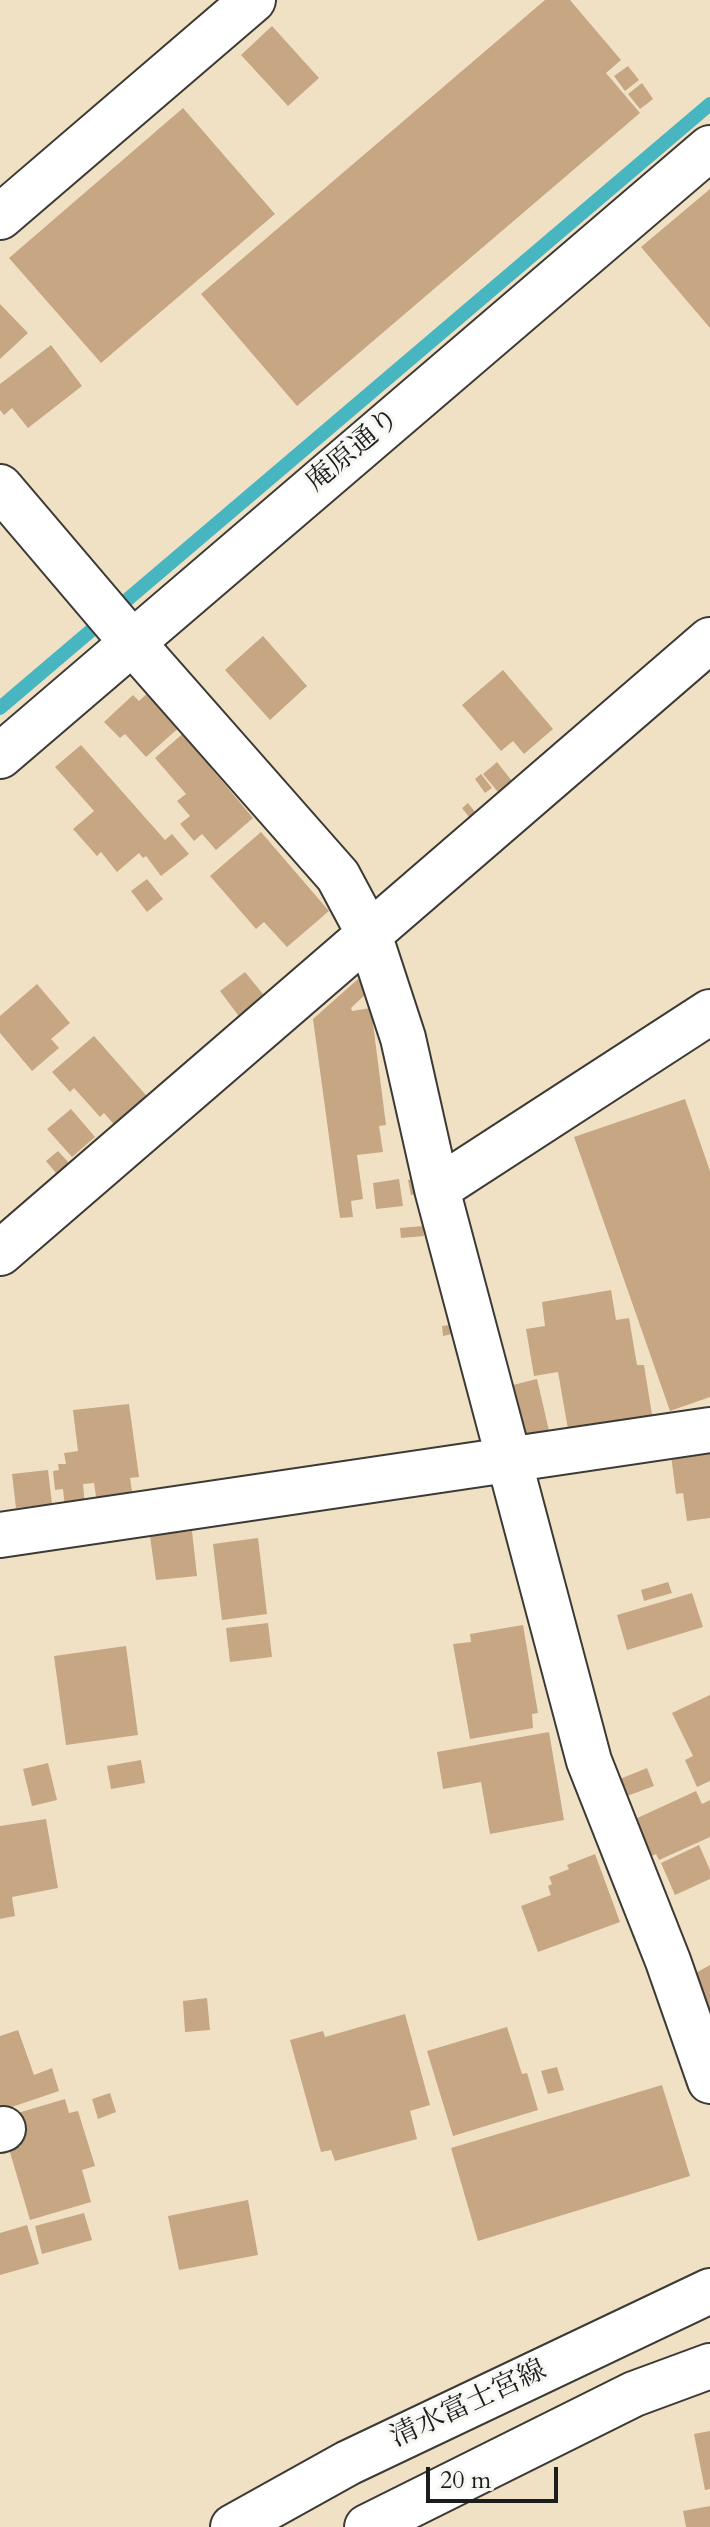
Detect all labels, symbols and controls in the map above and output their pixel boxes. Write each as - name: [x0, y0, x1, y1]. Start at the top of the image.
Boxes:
- street label: 庵原通り: [300, 402, 408, 500]
- street label: 清水富士宮線: [386, 2354, 552, 2456]
- scale bar: [430, 2451, 562, 2501]
- text: 20 m: [440, 2464, 491, 2497]

